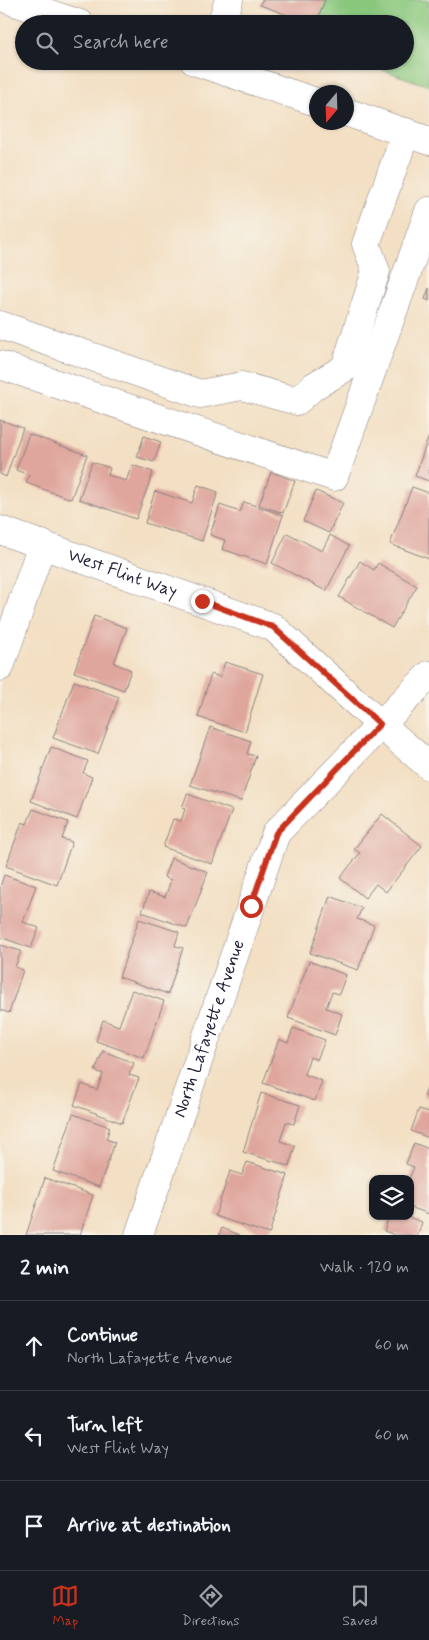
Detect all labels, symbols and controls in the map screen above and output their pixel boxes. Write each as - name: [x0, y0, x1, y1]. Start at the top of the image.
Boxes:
- search box: [15, 15, 414, 70]
- icon: search: [33, 29, 61, 57]
- text: Search here: [73, 30, 169, 55]
- north arrow: [309, 85, 354, 130]
- street label: West Flint Way: [64, 543, 181, 604]
- route end: [191, 590, 214, 613]
- route start: [240, 895, 263, 918]
- street label: North Lafayette Avenue: [168, 937, 251, 1121]
- map controls: [369, 1175, 414, 1220]
- button: layers: [369, 1175, 414, 1220]
- text: 2 min: [20, 1254, 69, 1282]
- text: Walk · 120 m: [320, 1257, 409, 1278]
- text: Continue: [67, 1323, 138, 1348]
- icon: ahead: [20, 1332, 48, 1360]
- text: 60 m: [375, 1335, 409, 1356]
- text: North Lafayette Avenue: [67, 1348, 232, 1369]
- text: Turn left: [67, 1413, 143, 1438]
- icon: left: [20, 1422, 48, 1450]
- text: 60 m: [375, 1425, 409, 1446]
- text: West Flint Way: [67, 1438, 169, 1459]
- icon: arrive: [20, 1512, 48, 1540]
- text: Arrive at destination: [67, 1513, 231, 1538]
- tab: Map: [51, 1582, 79, 1630]
- tab: Directions: [182, 1582, 240, 1630]
- tab: Saved: [342, 1582, 378, 1630]

